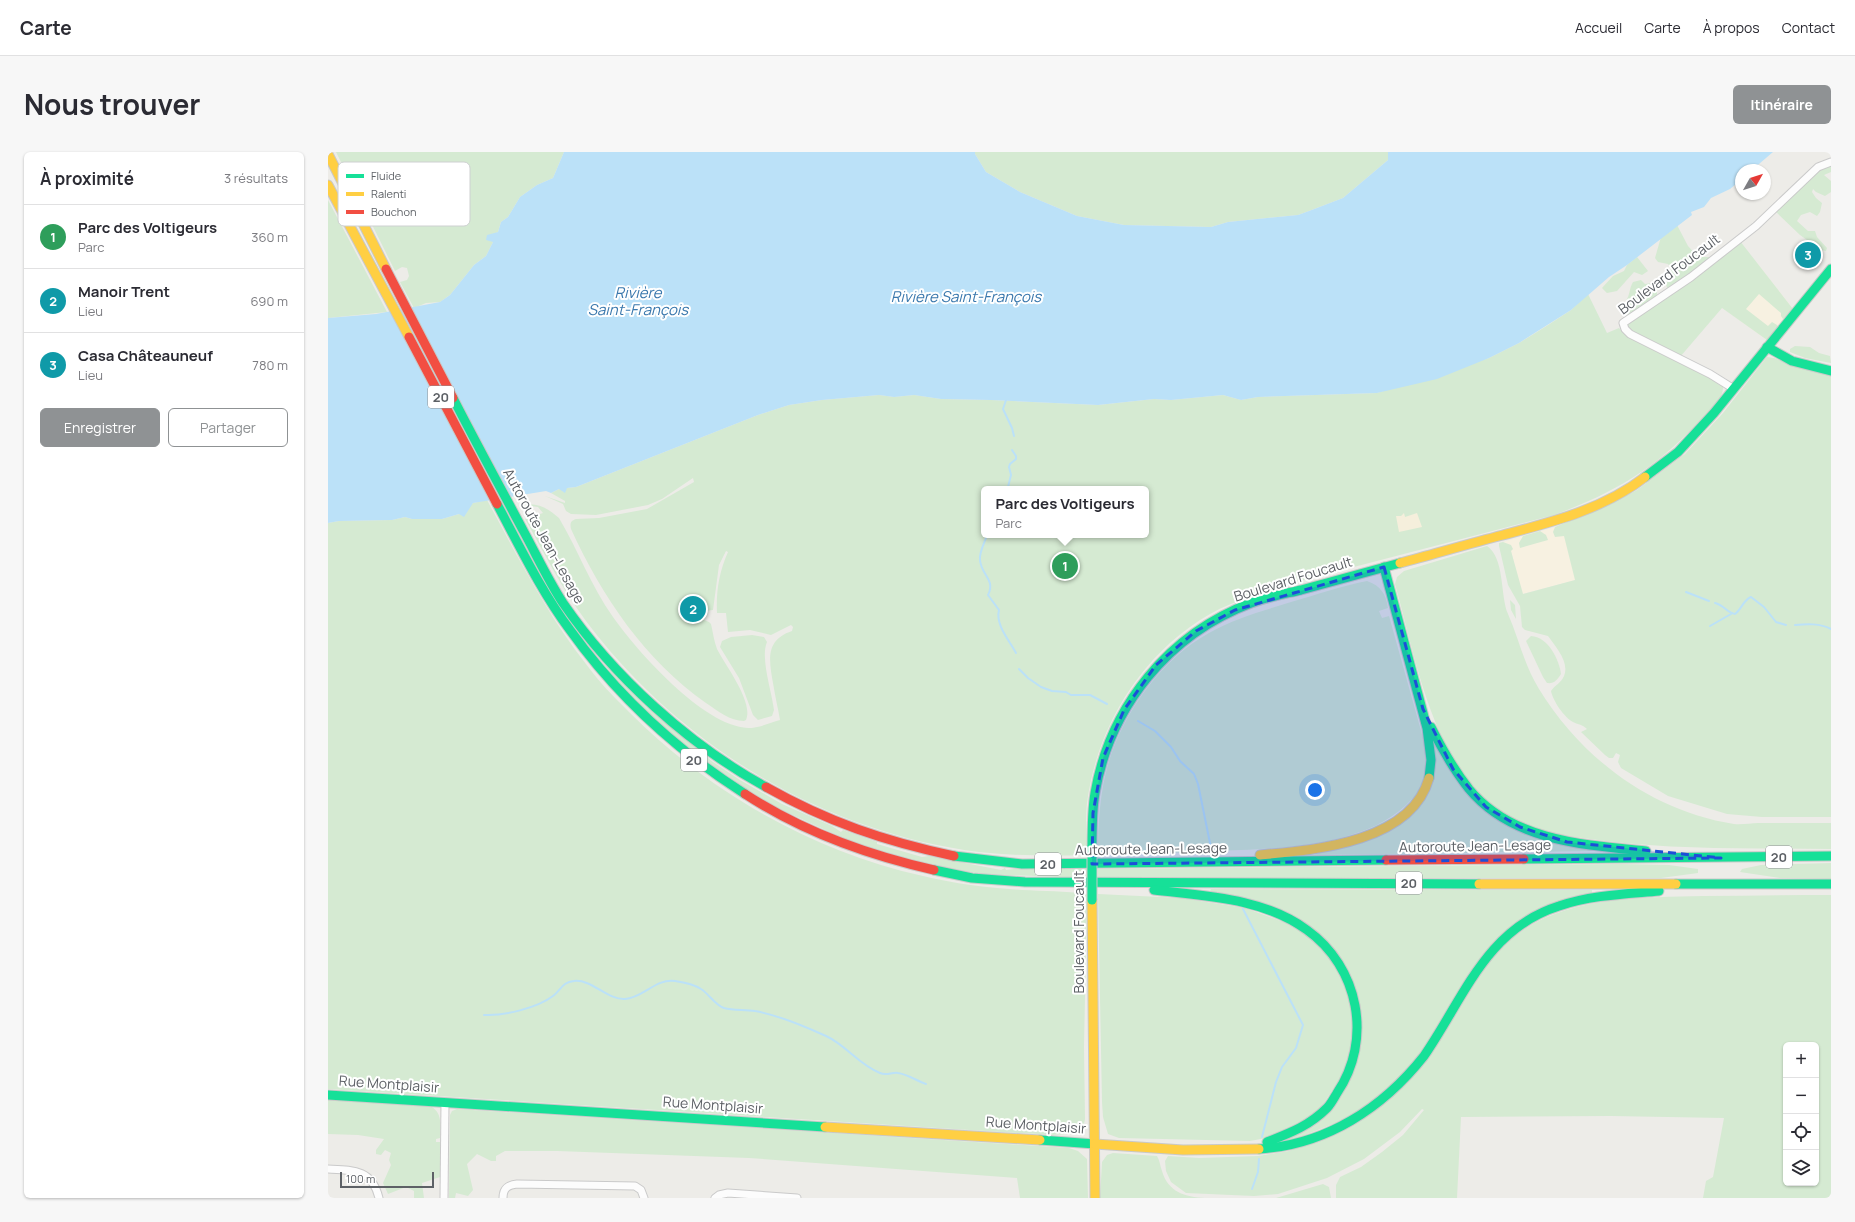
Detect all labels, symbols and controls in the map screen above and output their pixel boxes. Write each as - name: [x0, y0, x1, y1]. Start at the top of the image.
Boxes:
- text: Carte: [20, 15, 72, 41]
- text: Accueil: [1575, 18, 1622, 37]
- text: Carte: [1644, 18, 1681, 37]
- text: À propos: [1703, 18, 1760, 37]
- text: Contact: [1782, 18, 1835, 37]
- text: Nous trouver: [24, 85, 200, 123]
- button: Itinéraire: [1733, 85, 1831, 124]
- legend: [338, 162, 470, 226]
- north arrow: [1735, 164, 1771, 200]
- text: À proximité: [40, 167, 134, 190]
- text: Fluide: [371, 168, 402, 183]
- text: 3 résultats: [224, 169, 288, 187]
- text: Ralenti: [371, 186, 406, 201]
- text: Bouchon: [371, 204, 416, 219]
- text: Parc des Voltigeurs: [78, 217, 217, 238]
- text: 1: [50, 228, 56, 246]
- text: 360 m: [251, 228, 288, 246]
- street label: Boulevard Foucault: [1614, 229, 1724, 318]
- text: Parc: [78, 238, 105, 256]
- pin: 3: [1795, 240, 1821, 270]
- text: Manoir Trent: [78, 281, 170, 302]
- water label: Rivière Saint-François: [588, 282, 689, 320]
- water label: Rivière Saint-François: [891, 286, 1042, 307]
- text: 2: [49, 292, 57, 310]
- text: 690 m: [250, 292, 288, 310]
- text: Lieu: [78, 302, 103, 320]
- text: Casa Châteauneuf: [78, 345, 213, 366]
- text: 3: [49, 356, 57, 374]
- text: 780 m: [252, 356, 288, 374]
- text: Lieu: [78, 366, 103, 384]
- road number: 20: [428, 386, 454, 408]
- button: Enregistrer: [40, 408, 160, 447]
- button: Partager: [168, 408, 288, 447]
- street label: Autoroute Jean-Lesage: [499, 465, 590, 607]
- popup: [981, 486, 1149, 538]
- text: Parc des Voltigeurs: [995, 493, 1135, 514]
- text: Parc: [995, 514, 1022, 532]
- pin: 1: [1052, 551, 1078, 581]
- street label: Boulevard Foucault: [1231, 551, 1355, 606]
- pin: 2: [680, 594, 706, 624]
- road number: 20: [681, 749, 707, 771]
- your location: [1305, 780, 1325, 800]
- street label: Autoroute Jean-Lesage: [1399, 835, 1551, 856]
- street label: Autoroute Jean-Lesage: [1075, 838, 1227, 859]
- road number: 20: [1766, 846, 1792, 868]
- road number: 20: [1035, 853, 1061, 875]
- street label: Boulevard Foucault: [1069, 870, 1088, 993]
- road number: 20: [1396, 872, 1422, 894]
- map controls: [1783, 1042, 1819, 1186]
- button: +: [1783, 1042, 1819, 1078]
- street label: Rue Montplaisir: [338, 1071, 440, 1096]
- button: −: [1783, 1078, 1819, 1114]
- street label: Rue Montplaisir: [662, 1092, 764, 1117]
- street label: Rue Montplaisir: [985, 1112, 1087, 1137]
- button: locate: [1783, 1114, 1819, 1150]
- button: layers: [1783, 1150, 1819, 1186]
- scale bar: [340, 1170, 434, 1189]
- text: 100 m: [346, 1171, 375, 1186]

